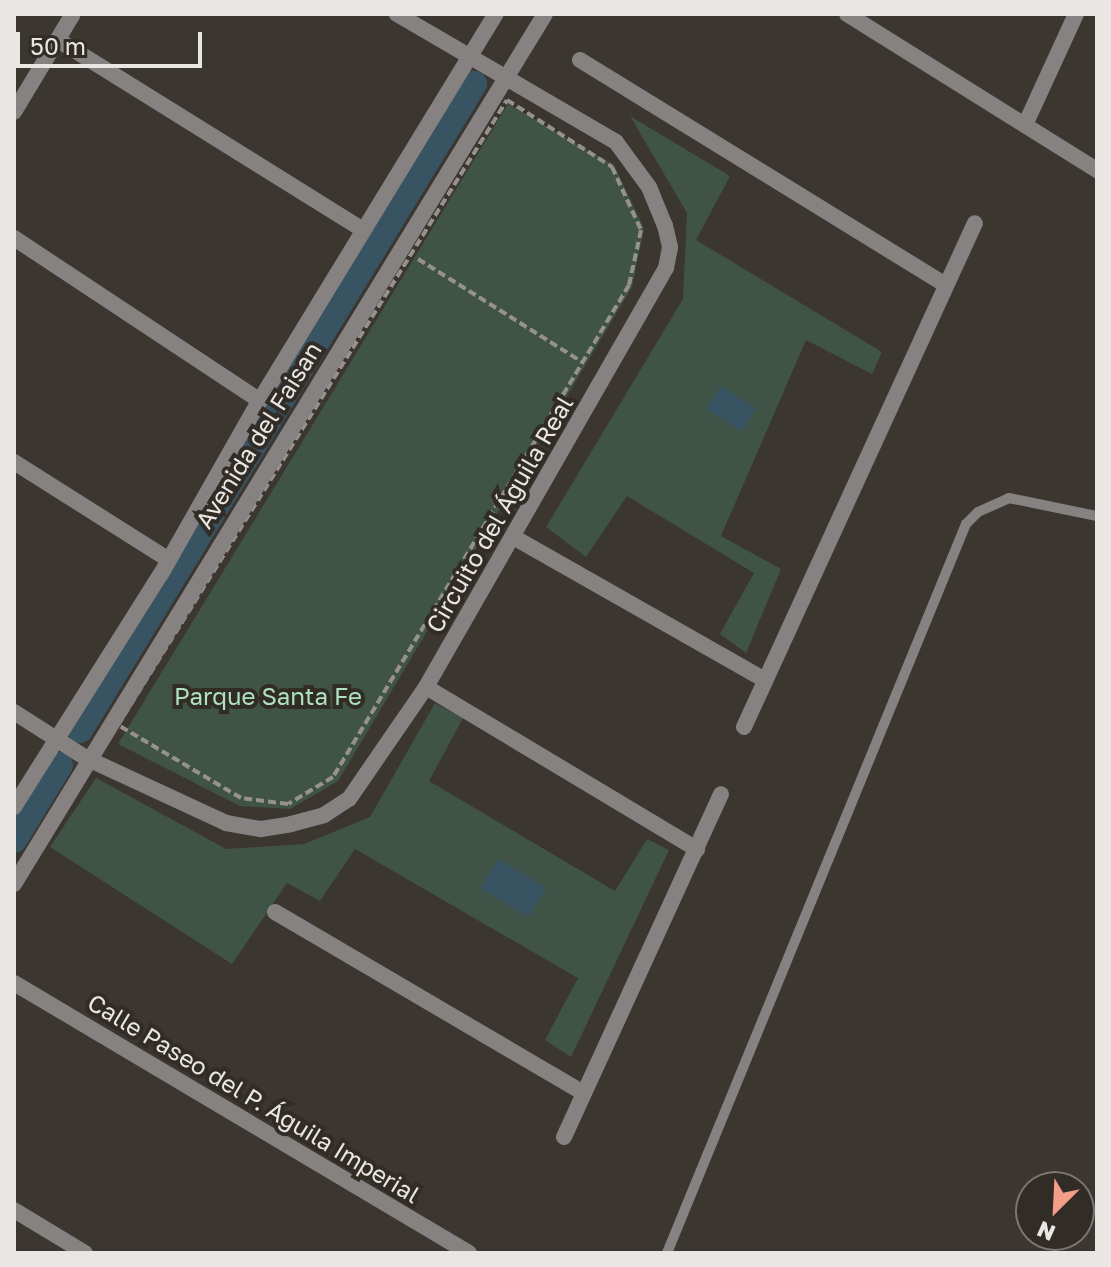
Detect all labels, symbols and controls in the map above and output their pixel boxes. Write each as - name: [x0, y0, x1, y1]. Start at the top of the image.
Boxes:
- scale bar: [20, 16, 206, 66]
- text: 50 m: [30, 31, 86, 60]
- street label: Avenida del Faisan: [189, 337, 327, 533]
- street label: Circuito del Águila Real: [419, 391, 579, 637]
- park label: Parque Santa Fe: [174, 682, 362, 710]
- street label: Calle Paseo del P. Águila Imperial: [83, 987, 425, 1209]
- north arrow: [1015, 1171, 1095, 1251]
- text: N: [1033, 1216, 1059, 1247]

